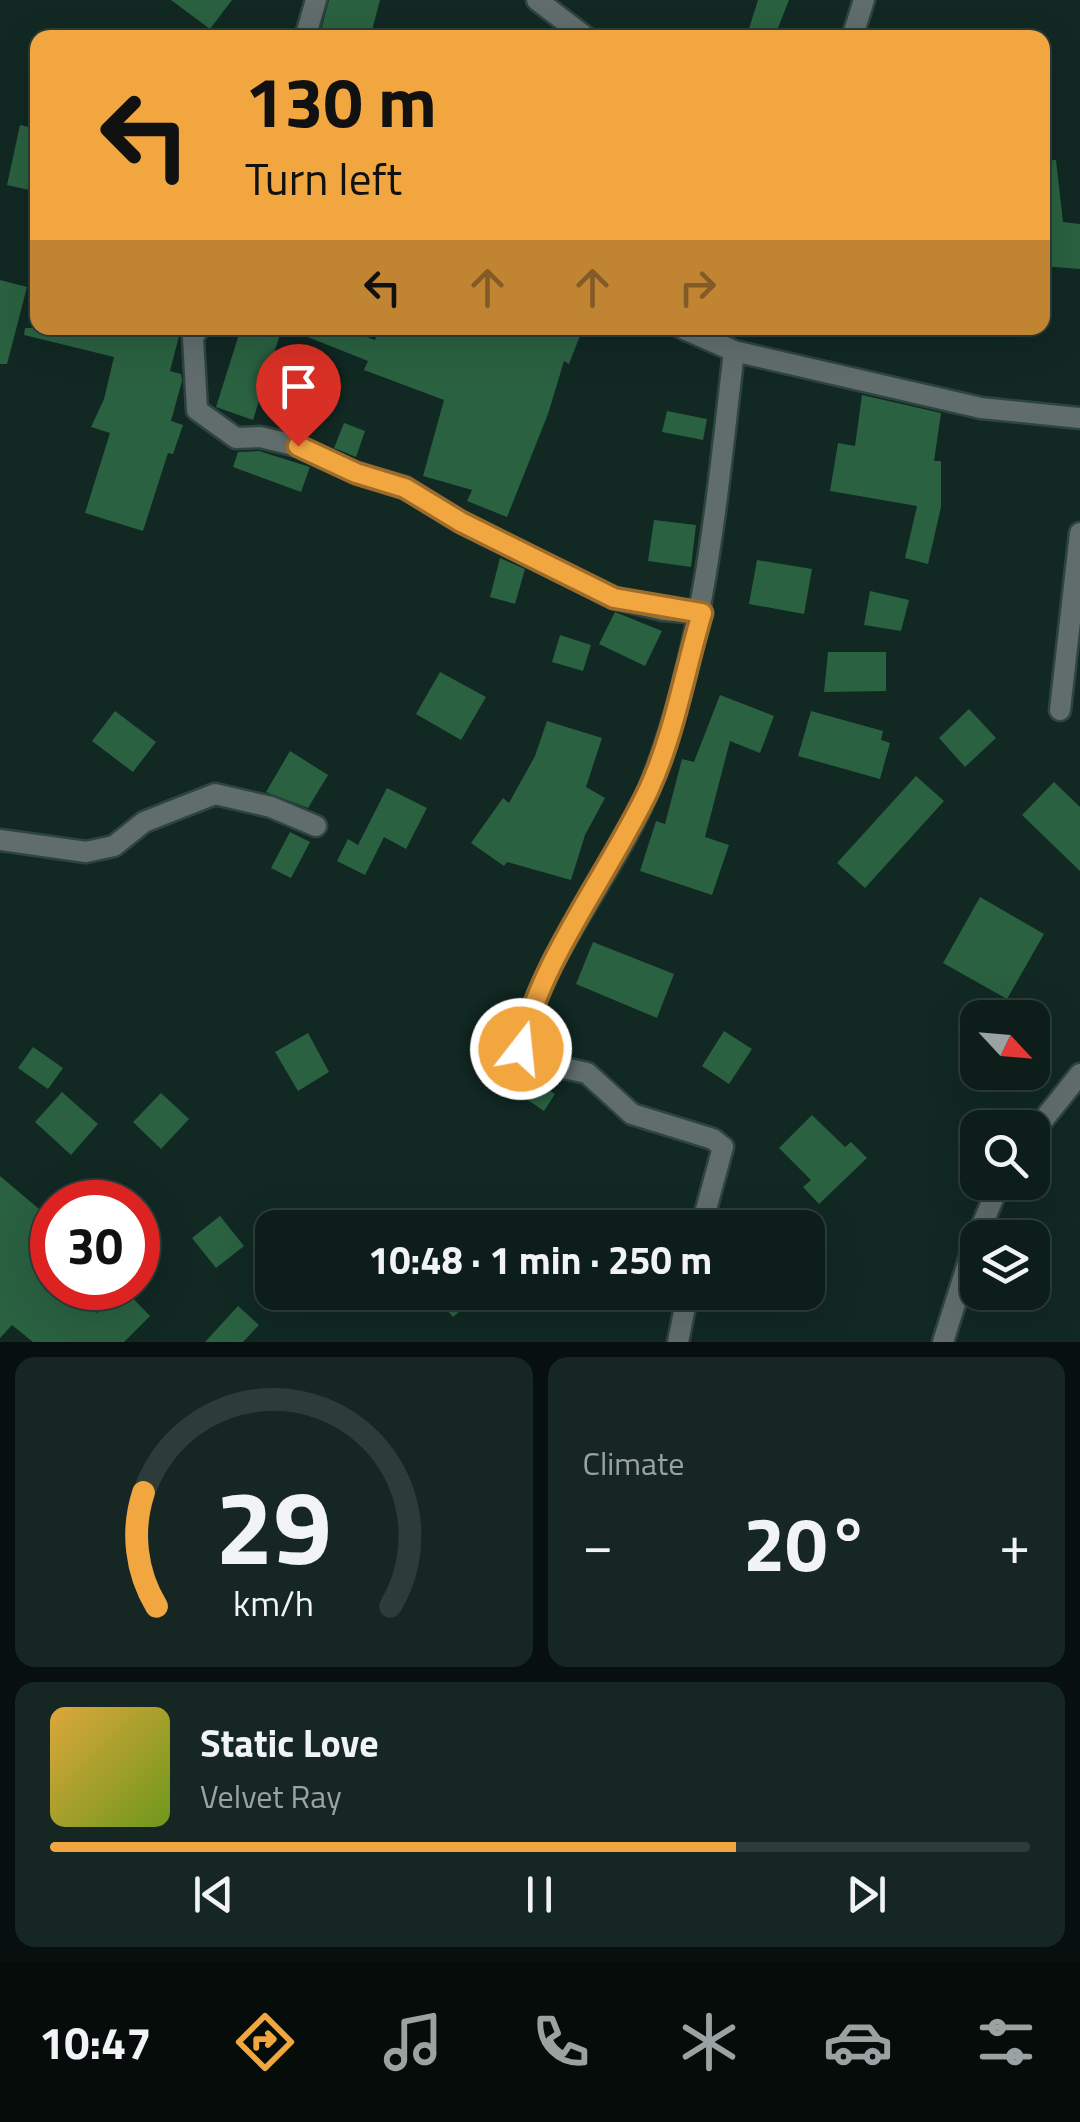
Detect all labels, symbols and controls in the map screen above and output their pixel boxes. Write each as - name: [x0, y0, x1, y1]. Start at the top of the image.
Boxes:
- text: 130 m: [245, 48, 437, 154]
- icon: left: [80, 70, 210, 200]
- text: Turn left: [245, 144, 402, 212]
- icon: left: [355, 260, 410, 315]
- icon: ahead: [460, 260, 515, 315]
- icon: ahead: [565, 260, 620, 315]
- icon: right: [670, 260, 725, 315]
- pin: [256, 344, 341, 447]
- icon: arrive: [271, 359, 326, 414]
- position arrow: [469, 997, 573, 1101]
- north arrow: [960, 1000, 1050, 1090]
- map controls: [960, 1000, 1050, 1310]
- button: search: [960, 1110, 1050, 1200]
- speed limit sign: 30: [30, 1180, 160, 1310]
- button: layers: [960, 1220, 1050, 1310]
- text: 10:48 · 1 min · 250 m: [368, 1231, 712, 1289]
- text: Climate: [583, 1439, 684, 1487]
- text: 29: [216, 1446, 332, 1604]
- text: 20°: [743, 1486, 869, 1600]
- text: −: [583, 1502, 613, 1585]
- text: +: [999, 1502, 1030, 1585]
- text: km/h: [233, 1575, 314, 1630]
- text: Static Love: [200, 1714, 379, 1772]
- text: Velvet Ray: [200, 1772, 342, 1820]
- icon: previous: [186, 1867, 241, 1922]
- icon: pause: [512, 1867, 567, 1922]
- icon: next: [839, 1867, 894, 1922]
- icon: directions: [230, 2007, 300, 2077]
- icon: music: [378, 2007, 448, 2077]
- icon: phone: [526, 2007, 596, 2077]
- icon: climate: [674, 2007, 744, 2077]
- icon: car: [823, 2007, 893, 2077]
- icon: filters: [971, 2007, 1041, 2077]
- text: 10:47: [39, 2008, 151, 2076]

